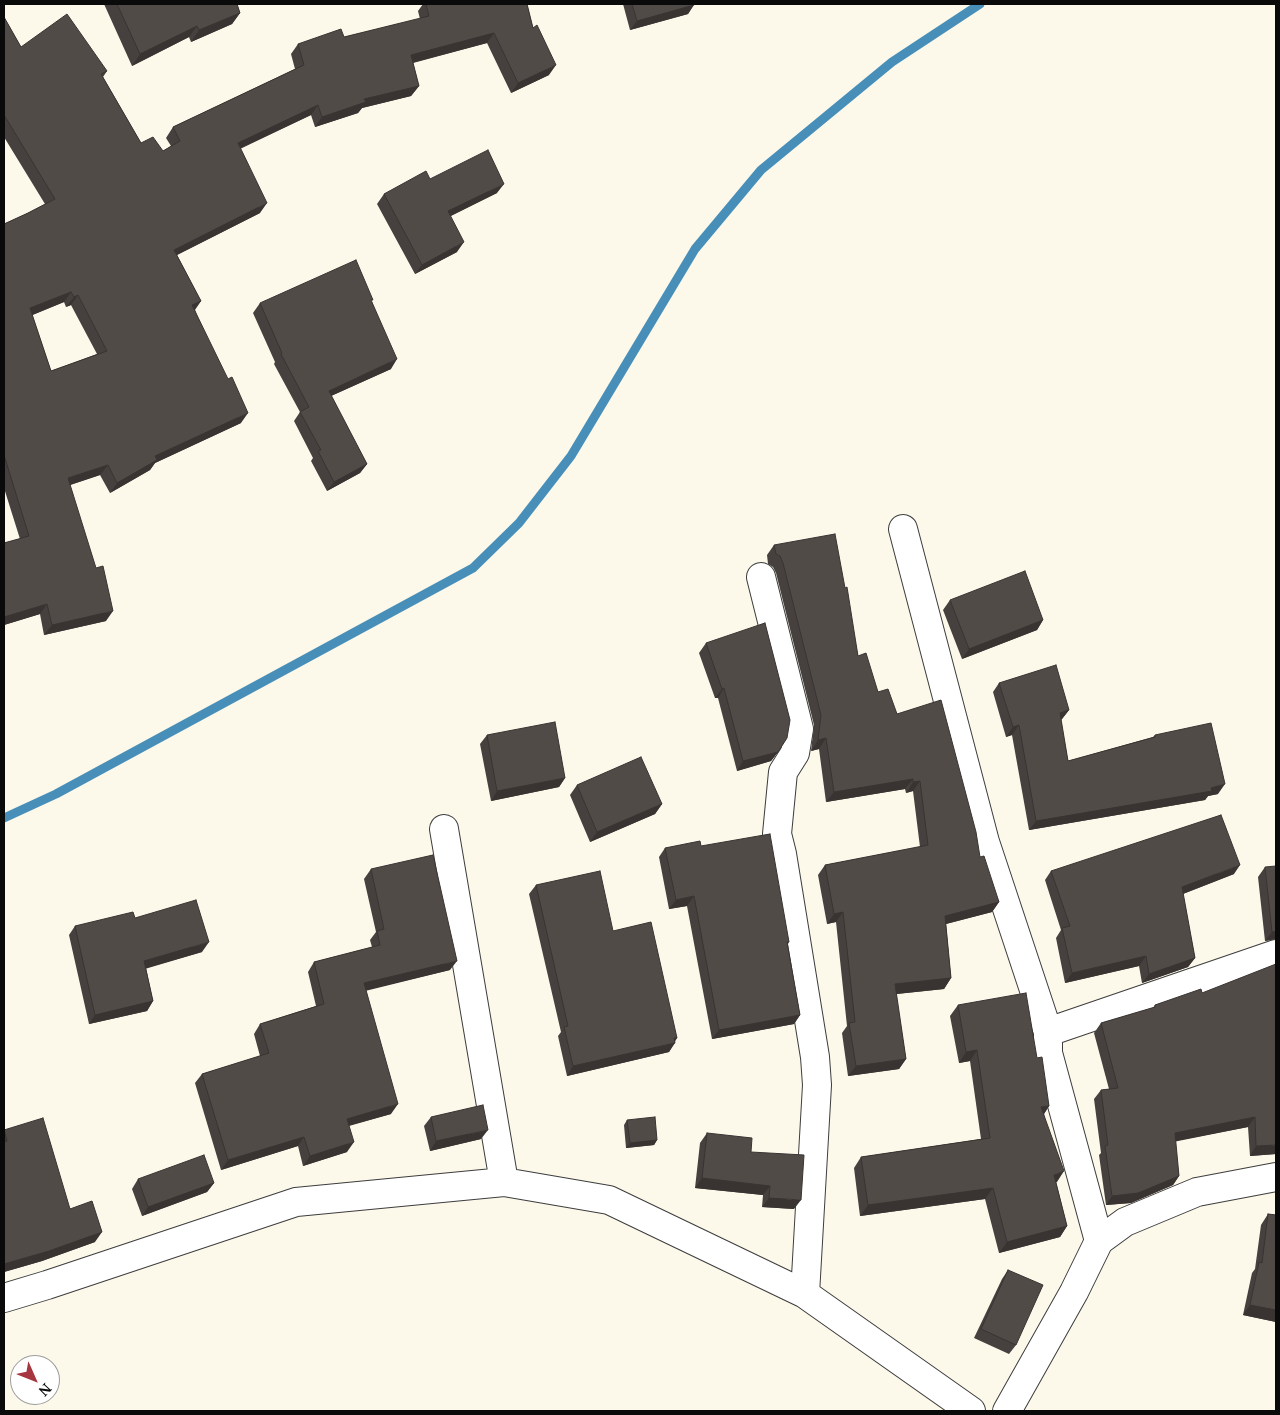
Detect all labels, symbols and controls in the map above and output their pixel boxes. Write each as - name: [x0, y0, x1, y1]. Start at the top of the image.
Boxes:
- north arrow: [10, 1355, 60, 1405]
- text: N: [35, 1379, 56, 1401]

